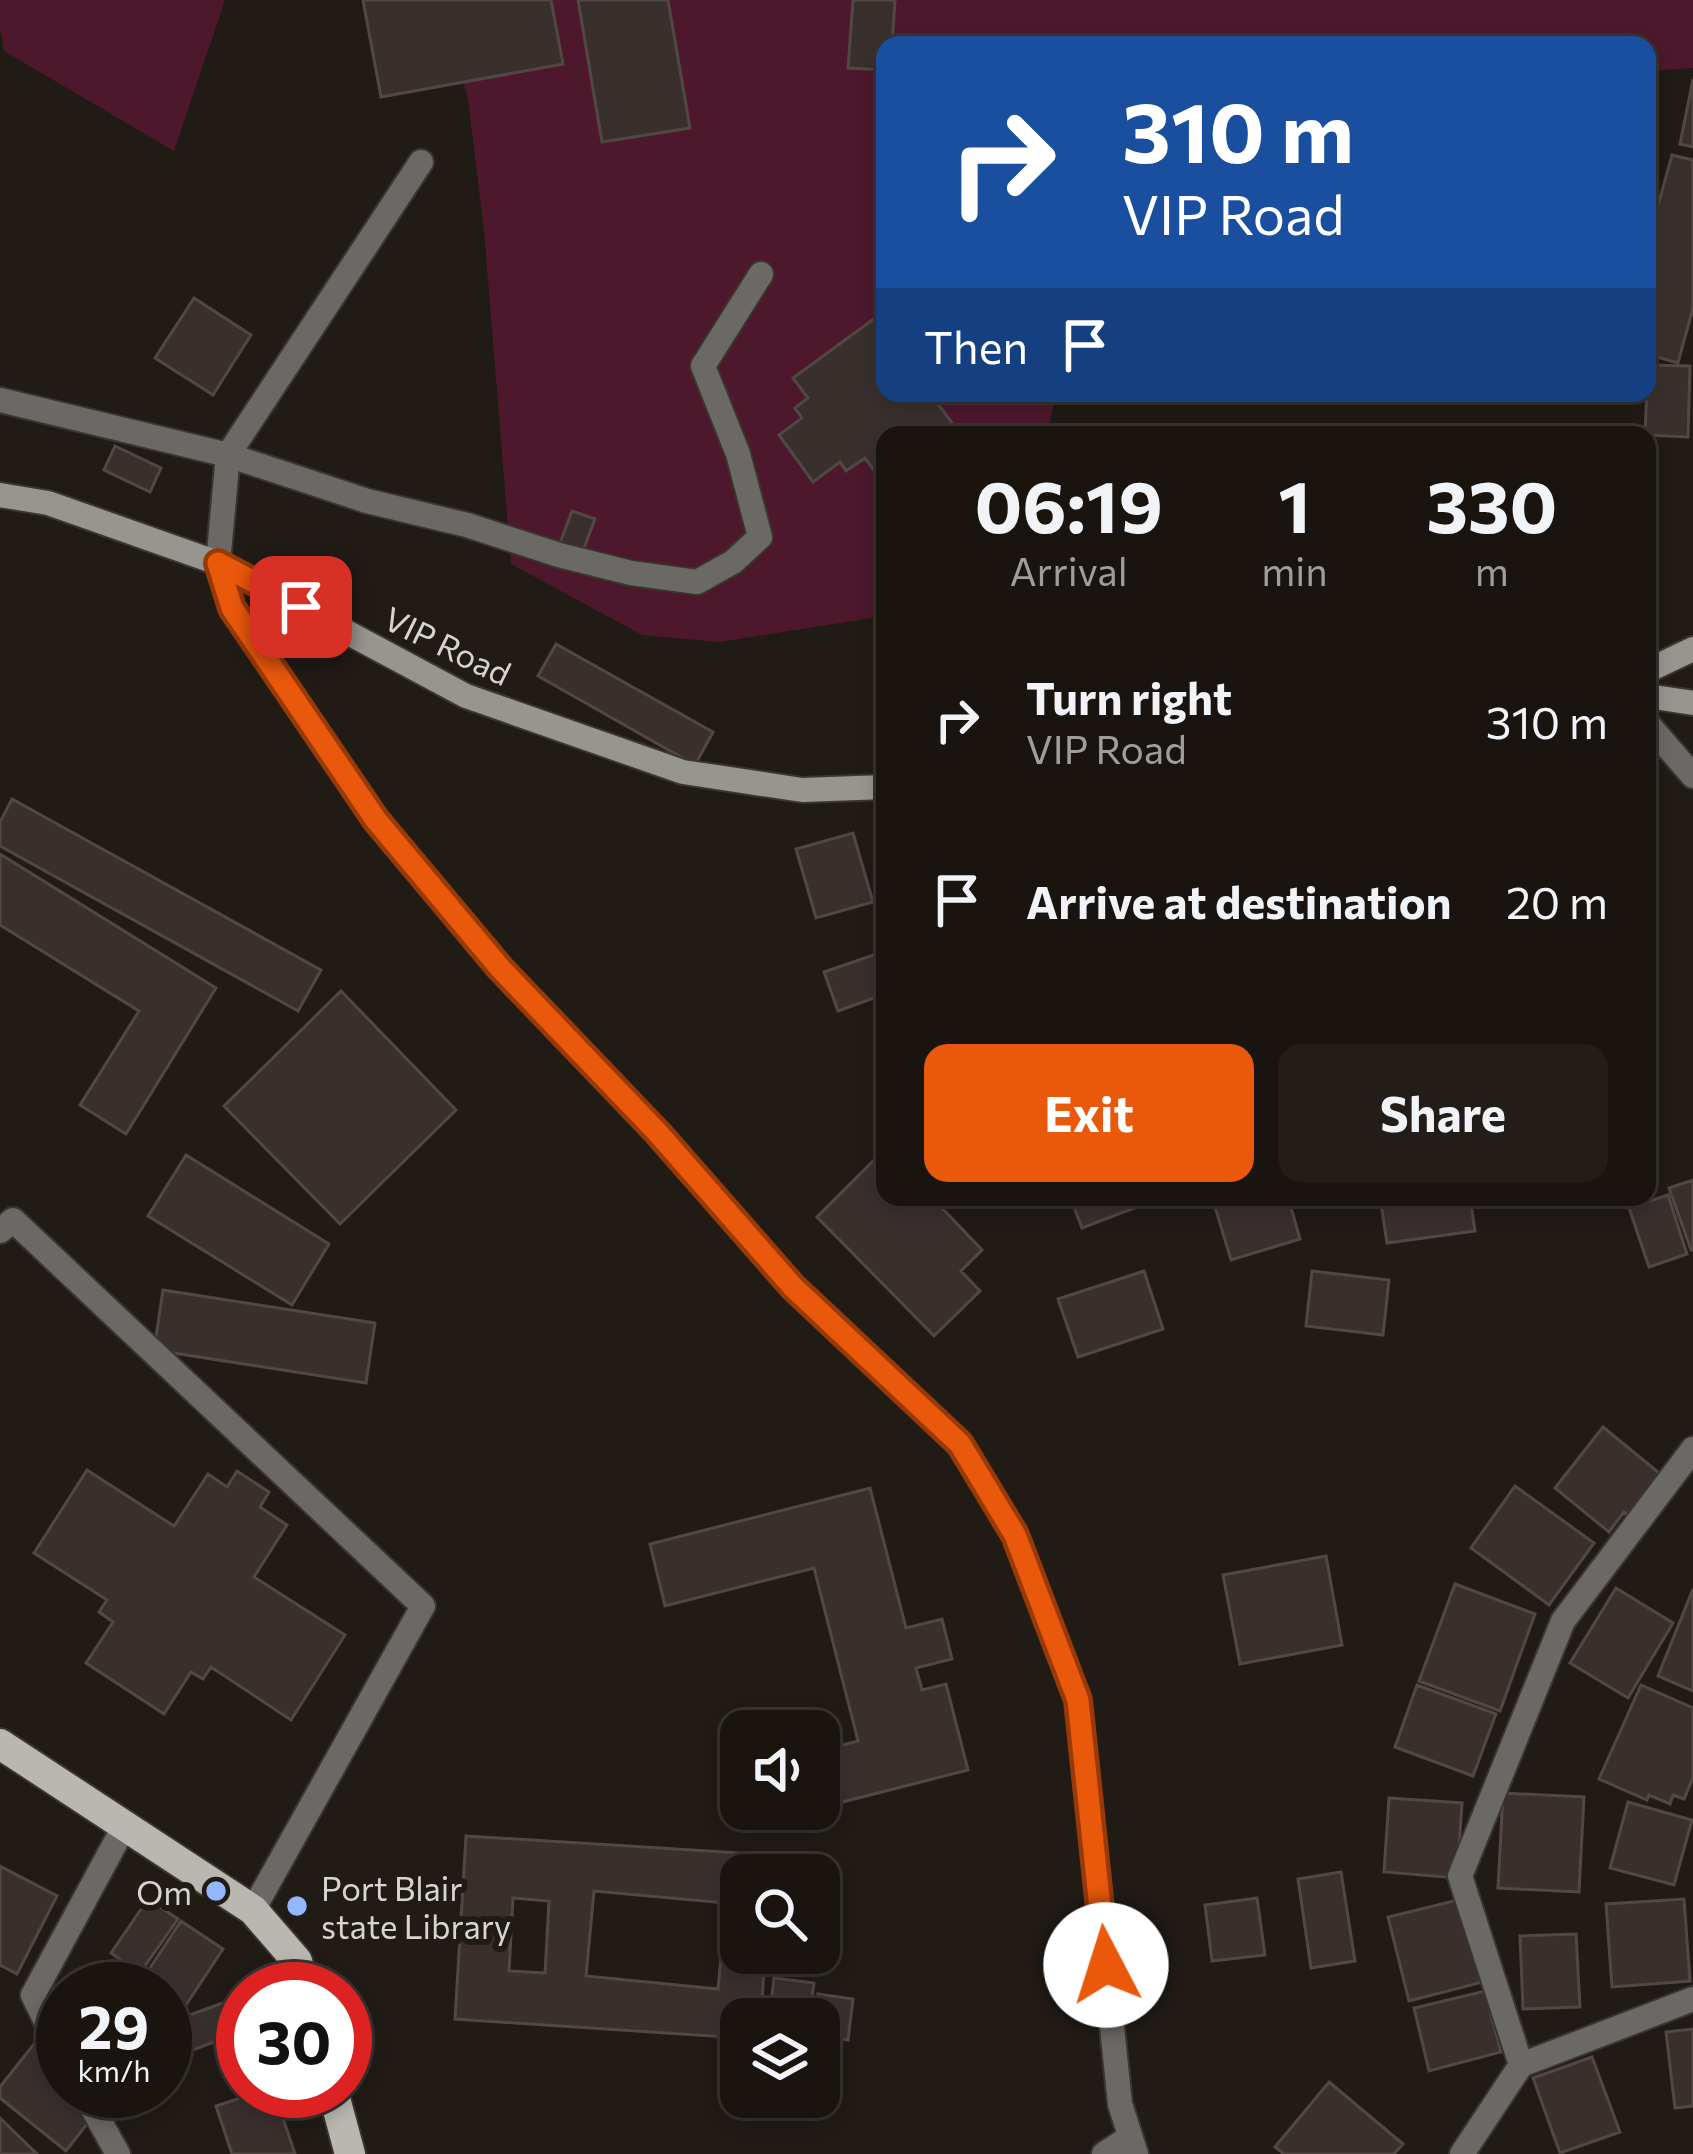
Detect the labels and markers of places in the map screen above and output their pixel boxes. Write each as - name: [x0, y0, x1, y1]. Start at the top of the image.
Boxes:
- pin: [250, 556, 352, 658]
- place label: Port Blair state Library: [321, 1867, 511, 1946]
- place label: Om: [136, 1871, 192, 1912]
- marker: Om: [203, 1878, 229, 1904]
- marker: Port Blair state Library: [284, 1893, 310, 1919]

